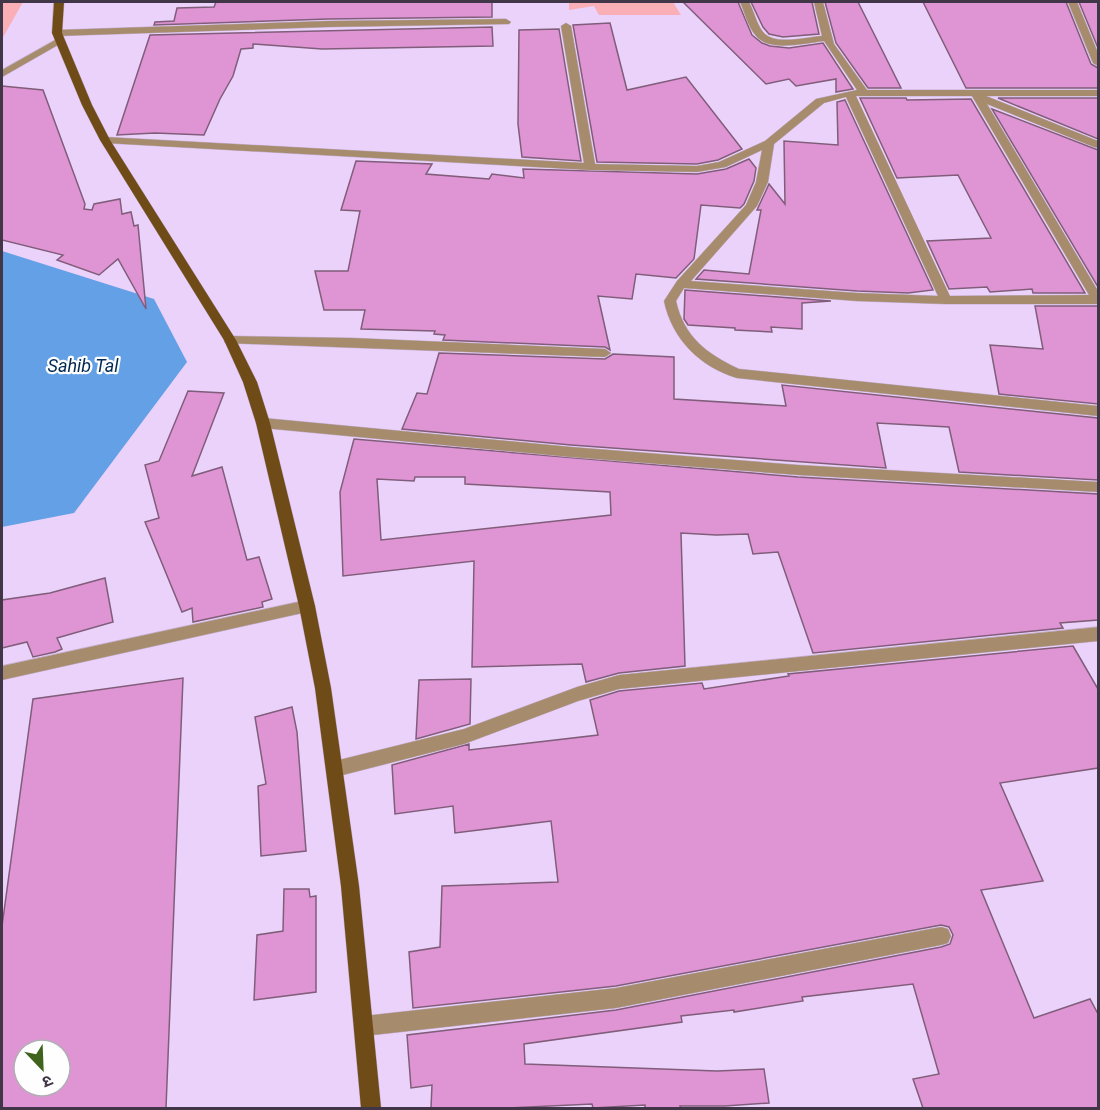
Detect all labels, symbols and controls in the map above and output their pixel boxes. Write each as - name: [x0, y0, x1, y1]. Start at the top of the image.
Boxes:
- water label: Sahib Tal: [48, 355, 119, 376]
- north arrow: [12, 1038, 72, 1098]
- text: उ: [39, 1071, 56, 1092]

